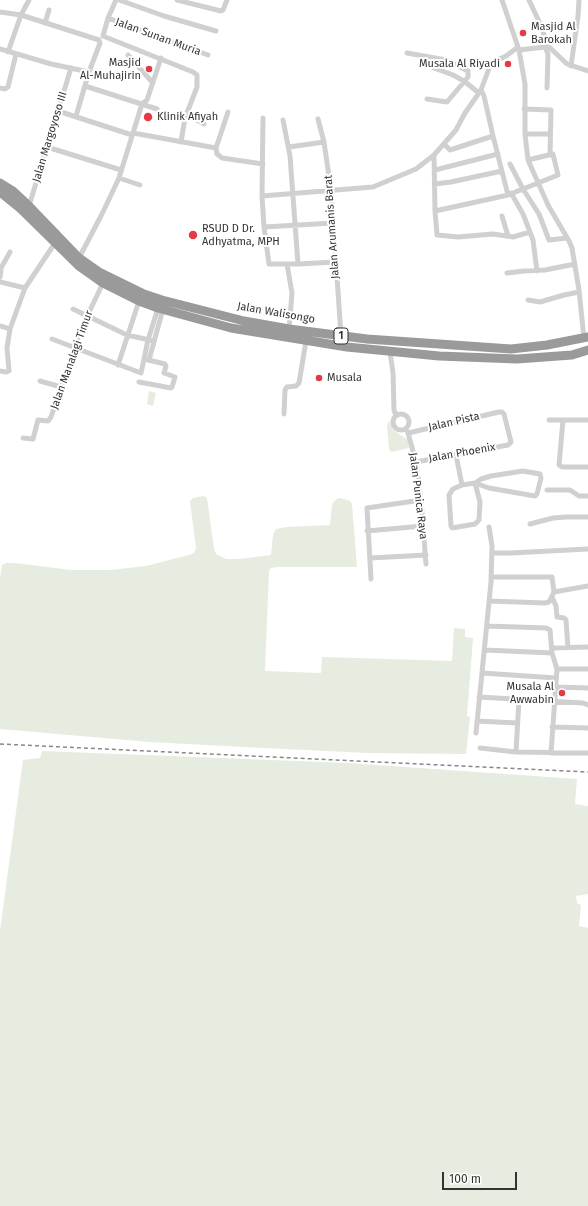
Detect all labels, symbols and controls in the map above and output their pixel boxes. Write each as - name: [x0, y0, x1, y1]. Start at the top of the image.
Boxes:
- street label: Jalan Sunan Muria: [113, 15, 203, 59]
- place label: Masjid Al Barokah: [531, 20, 576, 46]
- marker: Masjid Al Barokah: [518, 28, 528, 38]
- place label: Masjid Al-Muhajirin: [80, 56, 141, 82]
- place label: Musala Al Riyadi: [419, 57, 500, 71]
- marker: Musala Al Riyadi: [503, 59, 513, 69]
- marker: Masjid Al-Muhajirin: [144, 64, 154, 74]
- street label: Jalan Margoyoso III: [30, 90, 70, 184]
- place label: Klinik Afiyah: [157, 110, 218, 124]
- marker: Klinik Afiyah: [142, 111, 154, 123]
- street label: Jalan Arumanis Barat: [322, 175, 342, 279]
- place label: RSUD D Dr. Adhyatma, MPH: [202, 222, 280, 248]
- marker: RSUD D Dr. Adhyatma, MPH: [187, 229, 199, 241]
- street label: Jalan Walisongo: [236, 300, 316, 326]
- street label: Jalan Manalagi Timur: [48, 309, 96, 411]
- road number: 1: [334, 328, 348, 344]
- place label: Musala: [327, 371, 362, 385]
- marker: Musala: [314, 373, 324, 383]
- street label: Jalan Pista: [427, 410, 481, 434]
- street label: Jalan Phoenix: [428, 441, 496, 465]
- street label: Jalan Punica Raya: [406, 452, 430, 540]
- place label: Musala Al Awwabin: [507, 680, 554, 706]
- marker: Musala Al Awwabin: [557, 688, 567, 698]
- scale bar: [444, 1164, 519, 1190]
- text: 100 m: [449, 1172, 481, 1186]

